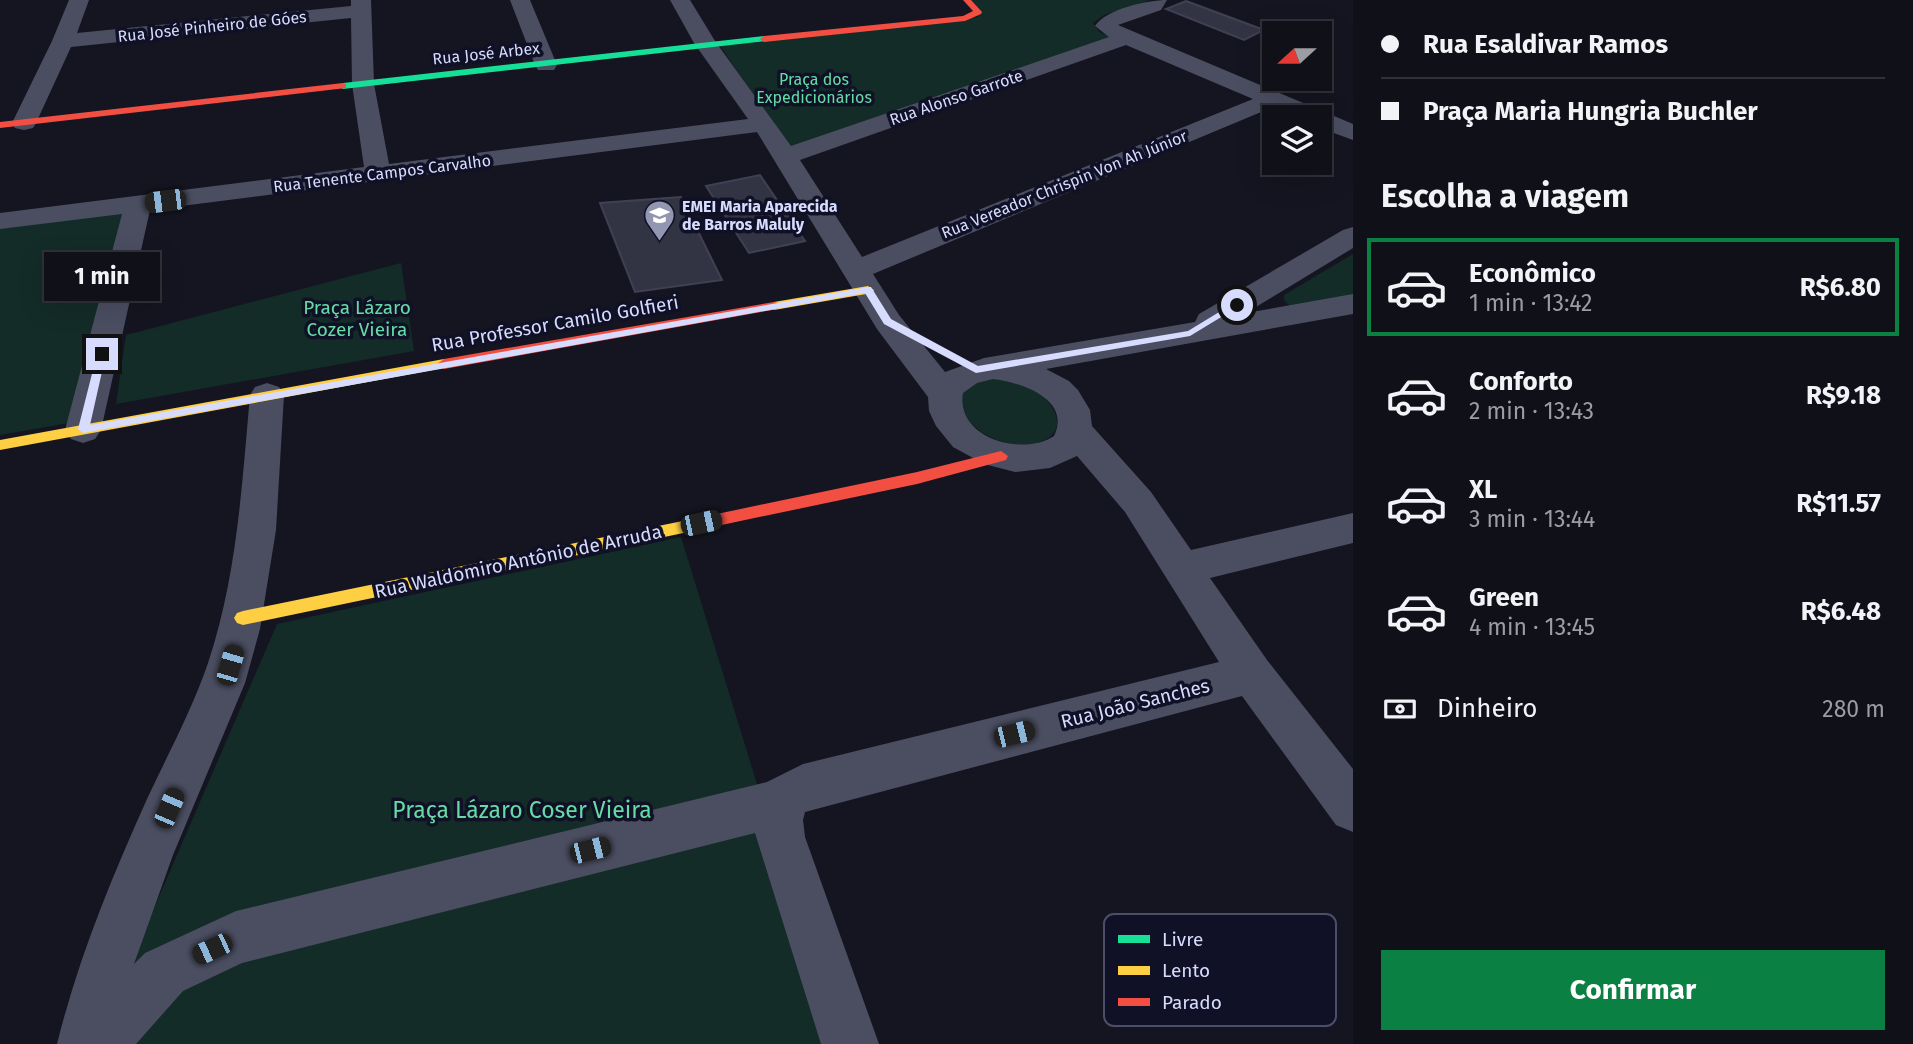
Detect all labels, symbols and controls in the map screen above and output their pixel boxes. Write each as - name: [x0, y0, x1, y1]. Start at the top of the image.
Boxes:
- street label: Rua José Pinheiro de Góes: [117, 7, 307, 46]
- north arrow: [1262, 21, 1332, 91]
- map controls: [1262, 21, 1332, 175]
- text: Rua Esaldivar Ramos: [1423, 29, 1668, 60]
- street label: Rua José Arbex: [431, 38, 541, 69]
- street label: Rua Alonso Garrote: [887, 66, 1025, 129]
- park label: Praça dos Expedicionários: [756, 70, 872, 107]
- text: Praça Maria Hungria Buchler: [1423, 96, 1758, 127]
- button: layers: [1262, 105, 1332, 175]
- street label: Rua Vereador Chrispin Von Ah Júnior: [939, 126, 1191, 243]
- street label: Rua Tenente Campos Carvalho: [272, 151, 492, 196]
- text: Escolha a viagem: [1381, 177, 1629, 215]
- car: [143, 188, 188, 214]
- place label: EMEI Maria Aparecida de Barros Maluly: [682, 197, 838, 234]
- school or university icon: EMEI Maria Aparecida de Barros Maluly: [642, 198, 676, 242]
- callout: 1 min: [44, 252, 160, 302]
- icon: car: [1385, 256, 1448, 319]
- text: Econômico: [1469, 258, 1596, 289]
- text: 1 min: [74, 262, 130, 290]
- text: R$6.80: [1800, 272, 1881, 303]
- route start: [1221, 289, 1253, 321]
- text: 1 min · 13:42: [1469, 289, 1592, 317]
- street label: Rua Professor Camilo Golfieri: [430, 290, 681, 357]
- park label: Praça Lázaro Cozer Vieira: [303, 296, 411, 341]
- route end: [86, 338, 118, 370]
- icon: car: [1385, 364, 1448, 427]
- text: Conforto: [1469, 366, 1573, 397]
- text: R$9.18: [1806, 380, 1881, 411]
- text: 2 min · 13:43: [1469, 397, 1594, 425]
- icon: car: [1385, 472, 1448, 535]
- text: XL: [1469, 474, 1497, 505]
- text: R$11.57: [1796, 488, 1881, 519]
- text: 3 min · 13:44: [1469, 505, 1595, 533]
- car: [679, 508, 724, 538]
- street label: Rua Waldomiro Antônio de Arruda: [372, 520, 664, 603]
- icon: car: [1385, 580, 1448, 643]
- text: Green: [1469, 582, 1539, 613]
- text: R$6.48: [1801, 596, 1881, 627]
- text: 4 min · 13:45: [1469, 613, 1595, 641]
- car: [215, 642, 246, 688]
- street label: Rua João Sanches: [1058, 674, 1212, 733]
- icon: cash: [1381, 690, 1419, 728]
- text: Dinheiro: [1437, 693, 1538, 724]
- text: 280 m: [1822, 695, 1885, 723]
- car: [992, 719, 1037, 749]
- car: [152, 785, 187, 831]
- park label: Praça Lázaro Coser Vieira: [392, 796, 652, 824]
- car: [568, 835, 613, 865]
- legend: [1104, 914, 1336, 1026]
- text: Livre: [1162, 928, 1203, 951]
- car: [189, 931, 236, 967]
- button: Confirmar: [1381, 950, 1885, 1030]
- text: Lento: [1162, 959, 1210, 982]
- text: Parado: [1162, 991, 1222, 1014]

